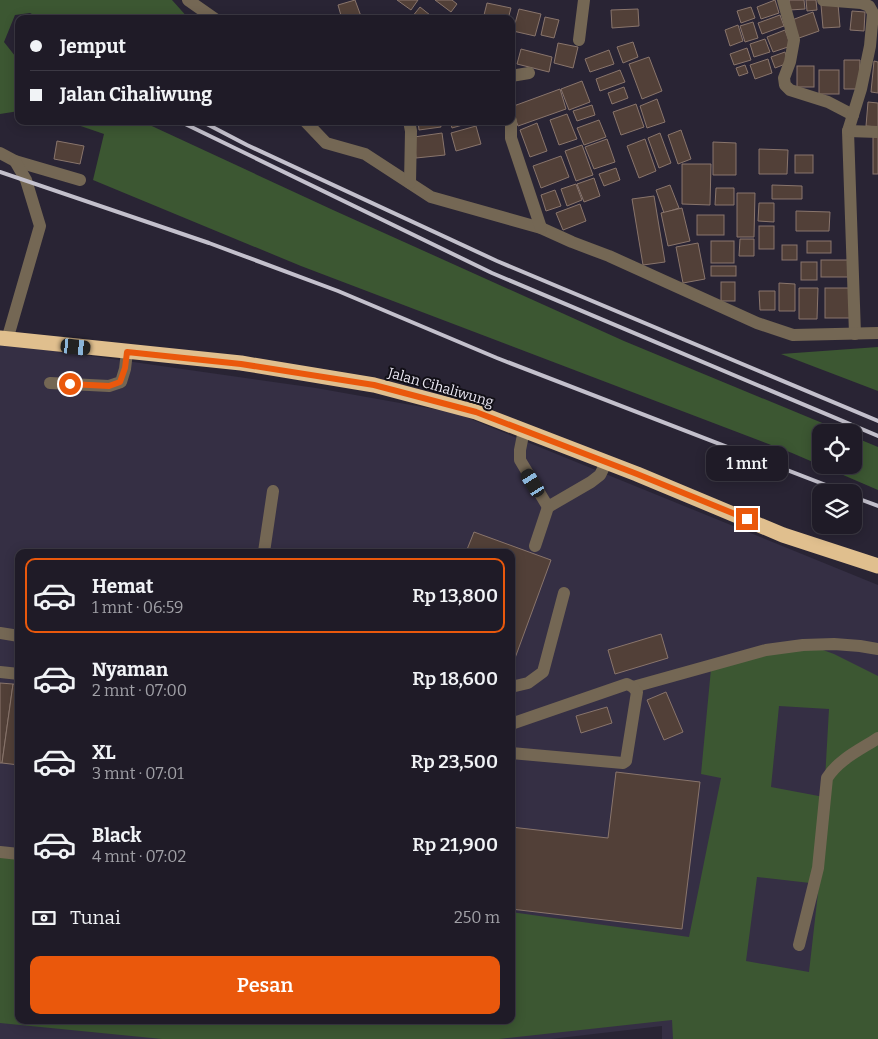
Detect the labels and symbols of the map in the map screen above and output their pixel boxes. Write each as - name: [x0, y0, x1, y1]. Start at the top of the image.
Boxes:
- car: [60, 338, 91, 356]
- street label: Jalan Cihaliwung: [385, 364, 496, 411]
- route start: [59, 373, 81, 395]
- callout: 1 mnt: [706, 446, 788, 482]
- car: [518, 466, 547, 500]
- route end: [736, 508, 758, 530]

